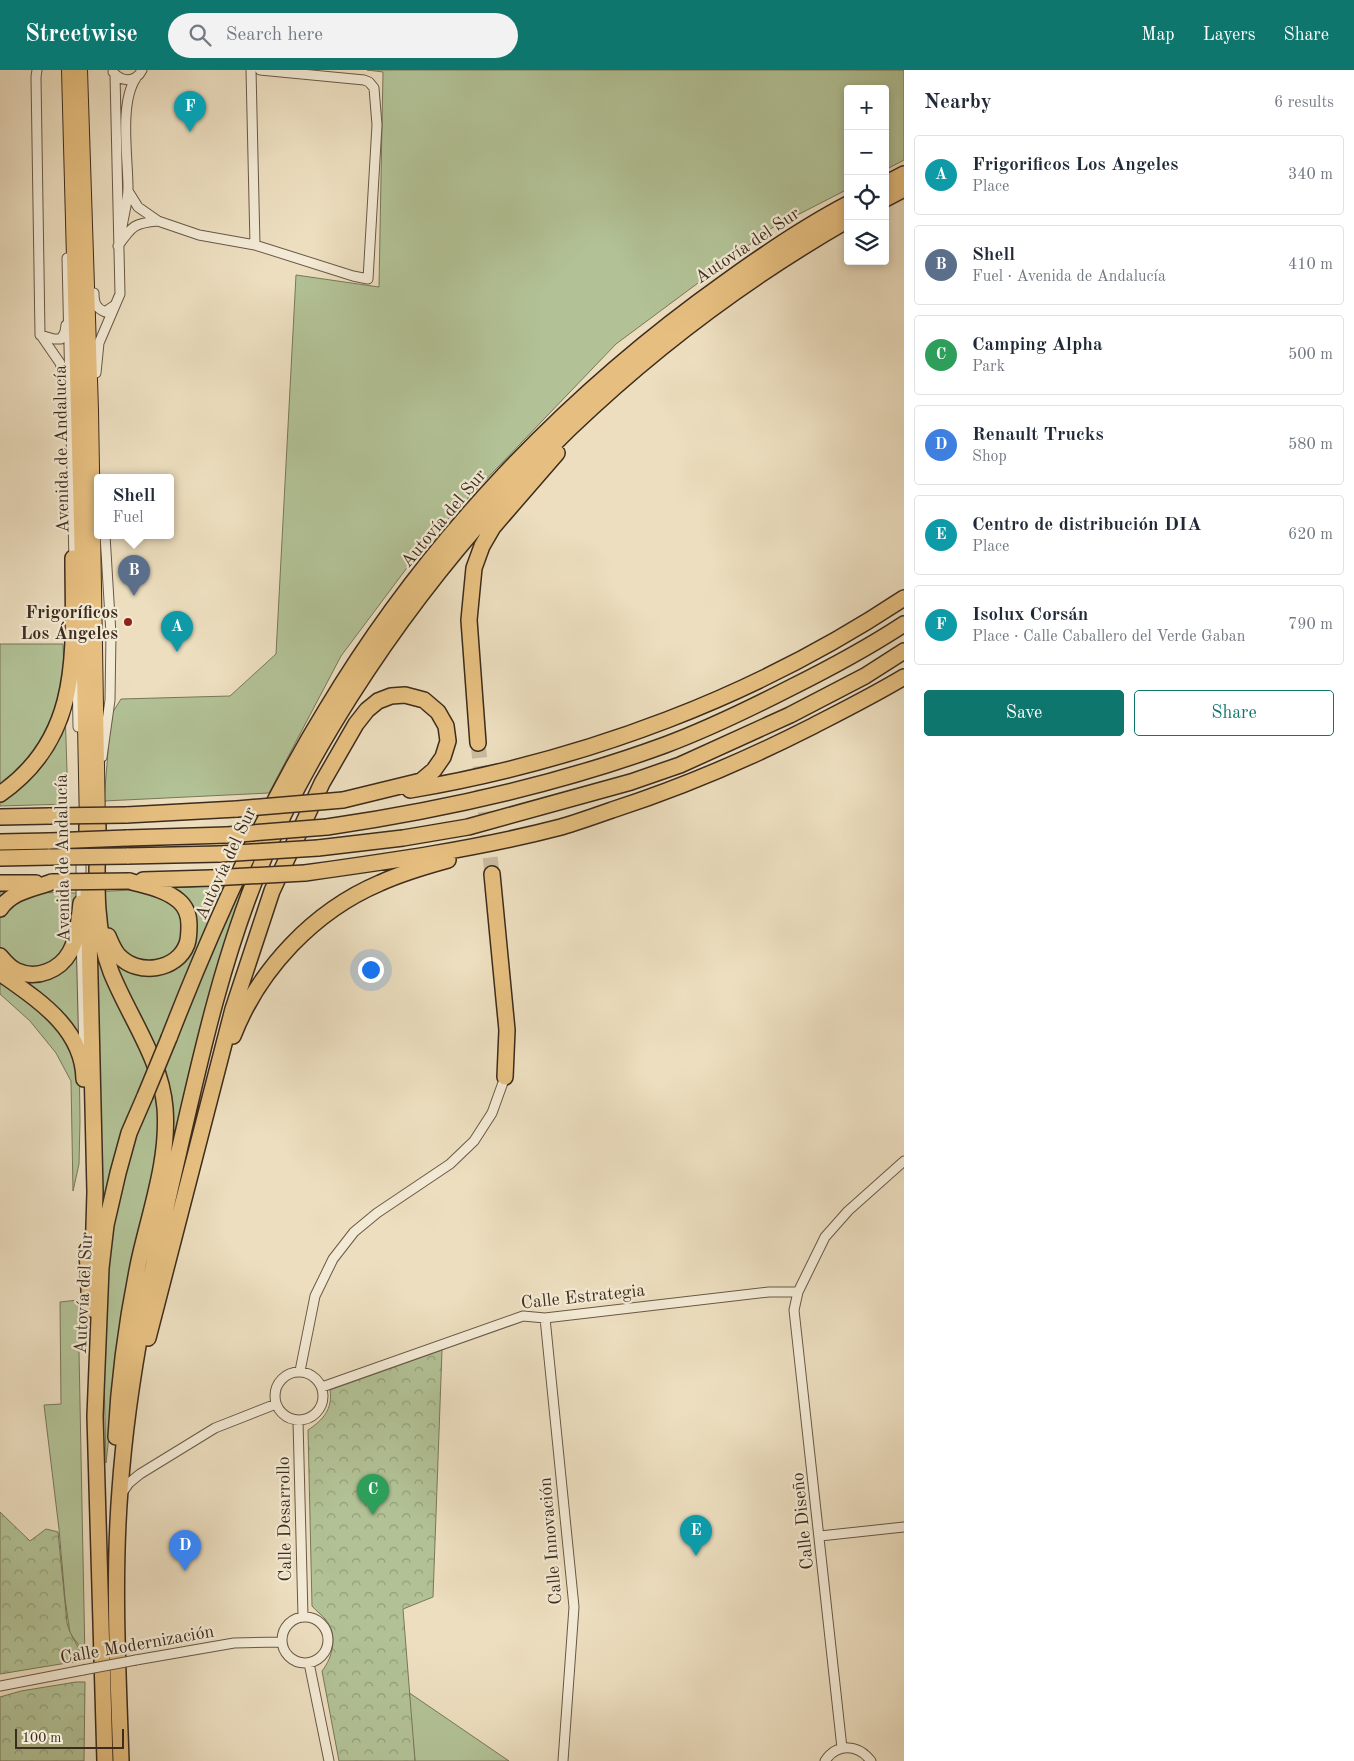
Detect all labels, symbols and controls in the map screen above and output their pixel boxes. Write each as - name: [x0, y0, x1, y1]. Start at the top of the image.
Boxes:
- search box: [168, 13, 518, 58]
- icon: search: [186, 21, 214, 49]
- text: Streetwise: [25, 23, 138, 47]
- text: Search here: [226, 26, 323, 45]
- text: Map: [1141, 26, 1175, 44]
- text: Layers: [1203, 26, 1255, 44]
- text: Share: [1283, 26, 1329, 44]
- map controls: [844, 85, 889, 265]
- button: +: [844, 85, 889, 130]
- pin: F: [174, 91, 206, 132]
- text: Nearby: [924, 92, 992, 113]
- text: 6 results: [1274, 95, 1334, 111]
- button: −: [844, 130, 889, 175]
- text: Frigorificos Los Angeles: [972, 156, 1178, 175]
- text: A: [935, 167, 947, 183]
- text: 340 m: [1288, 167, 1333, 183]
- button: locate: [844, 175, 889, 220]
- text: Place: [972, 179, 1009, 195]
- street label: Autovía del Sur: [692, 204, 804, 287]
- button: layers: [844, 220, 889, 265]
- text: Shell: [972, 246, 1015, 265]
- text: B: [935, 257, 947, 273]
- text: 410 m: [1288, 257, 1333, 273]
- text: Fuel · Avenida de Andalucía: [972, 269, 1166, 285]
- text: Camping Alpha: [972, 336, 1103, 355]
- text: C: [936, 347, 946, 363]
- text: 500 m: [1288, 347, 1333, 363]
- text: Park: [972, 359, 1005, 375]
- street label: Avenida de Andalucía: [52, 365, 72, 533]
- text: Renault Trucks: [972, 426, 1104, 445]
- text: D: [935, 437, 947, 453]
- text: 580 m: [1288, 437, 1333, 453]
- text: Shop: [972, 449, 1007, 465]
- street label: Autovía del Sur: [398, 466, 490, 571]
- popup: [94, 474, 174, 539]
- text: Shell: [112, 487, 156, 506]
- text: Fuel: [112, 510, 144, 526]
- text: Centro de distribución DIA: [972, 516, 1202, 535]
- text: E: [935, 527, 947, 543]
- text: 620 m: [1288, 527, 1333, 543]
- text: Place: [972, 539, 1009, 555]
- pin: B: [118, 555, 150, 596]
- place label: Frigoríficos Los Ángeles: [20, 604, 118, 643]
- text: Isolux Corsán: [972, 606, 1088, 625]
- pin: A: [161, 611, 193, 652]
- marker: Frigoríficos Los Ángeles: [122, 616, 134, 628]
- text: F: [936, 617, 946, 633]
- text: 790 m: [1288, 617, 1333, 633]
- text: Place · Calle Caballero del Verde Gaban: [972, 629, 1245, 645]
- button: Save: [924, 690, 1124, 736]
- button: Share: [1134, 690, 1334, 736]
- street label: Avenida de Andalucía: [53, 774, 73, 942]
- street label: Autovía del Sur: [192, 804, 260, 922]
- your location: [358, 957, 384, 983]
- street label: Autovía del Sur: [72, 1231, 96, 1354]
- street label: Calle Estrategia: [520, 1282, 646, 1312]
- street label: Calle Desarrollo: [275, 1456, 295, 1582]
- street label: Calle Diseño: [789, 1471, 817, 1570]
- pin: C: [357, 1474, 389, 1515]
- street label: Calle Innovación: [536, 1476, 566, 1605]
- pin: E: [680, 1515, 712, 1556]
- pin: D: [169, 1530, 201, 1571]
- street label: Calle Modernización: [59, 1623, 216, 1667]
- scale bar: [15, 1726, 124, 1749]
- text: 100 m: [22, 1731, 61, 1745]

